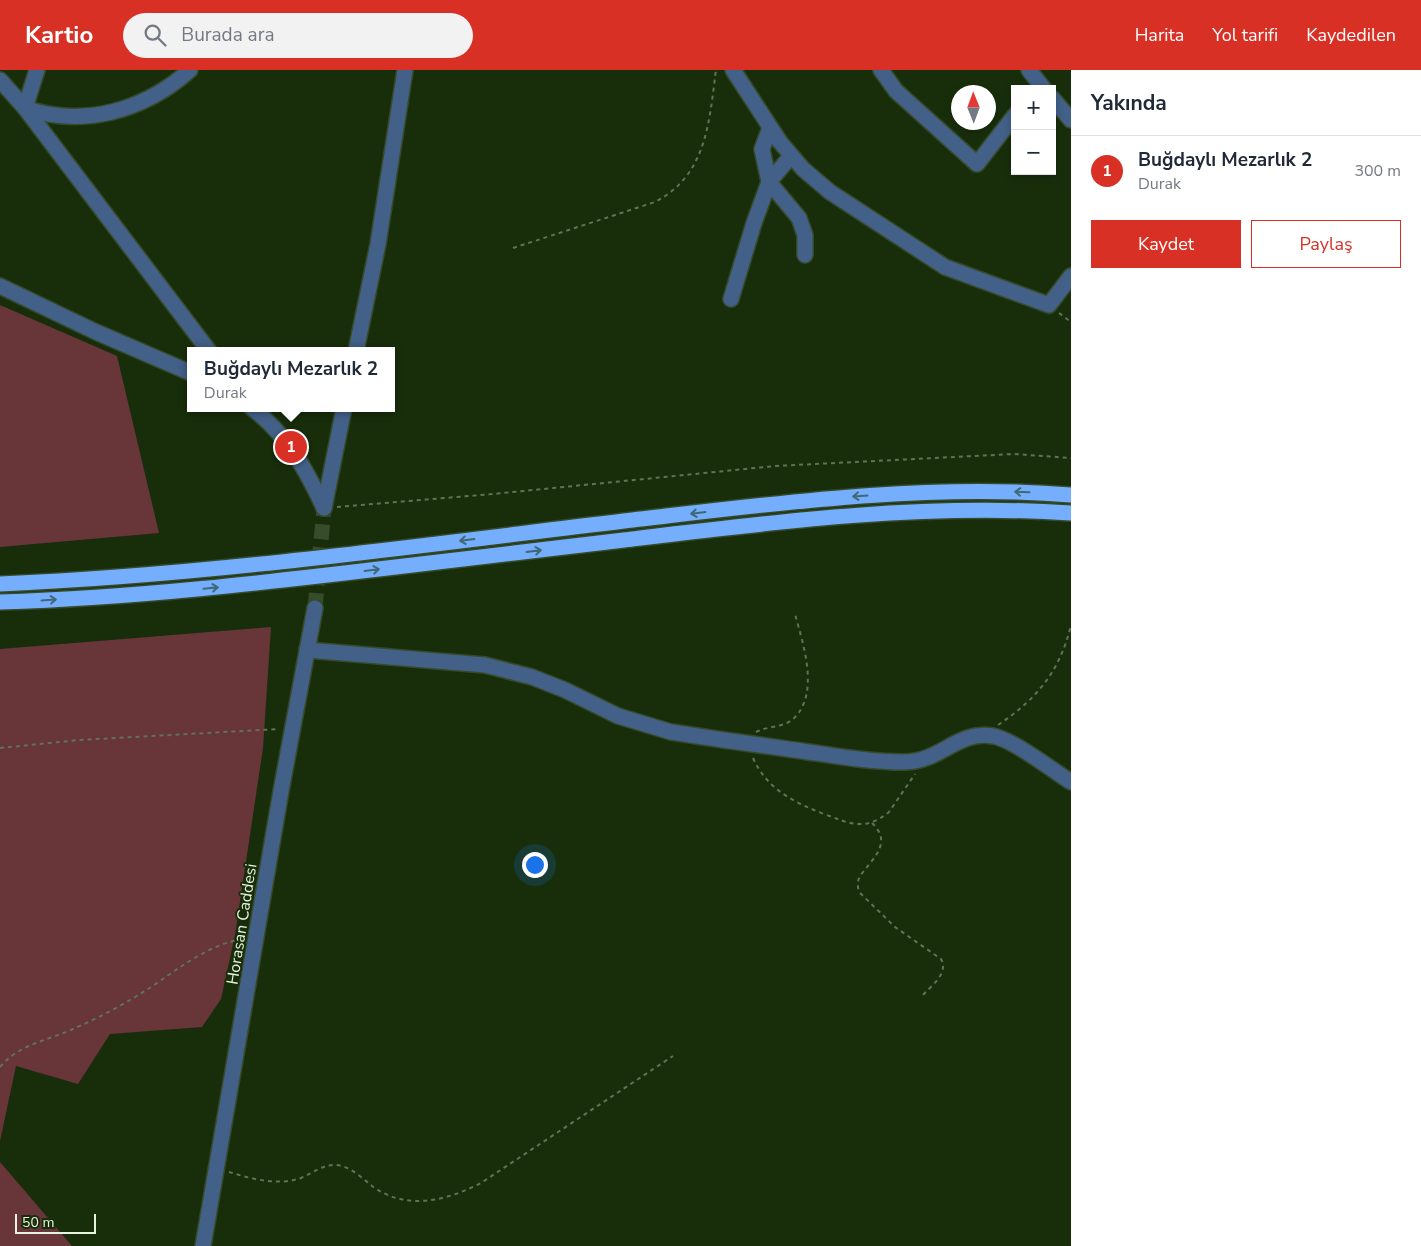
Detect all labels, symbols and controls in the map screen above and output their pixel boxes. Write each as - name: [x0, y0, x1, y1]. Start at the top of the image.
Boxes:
- search box: [123, 13, 473, 58]
- text: Kartio: [25, 19, 93, 51]
- icon: search: [141, 21, 169, 49]
- text: Burada ara: [181, 22, 274, 48]
- text: Harita: [1135, 23, 1184, 47]
- text: Yol tarifi: [1212, 23, 1278, 47]
- text: Kaydedilen: [1306, 23, 1396, 47]
- north arrow: [951, 85, 996, 130]
- map controls: [1011, 85, 1056, 175]
- button: +: [1011, 85, 1056, 130]
- text: Yakında: [1091, 89, 1167, 117]
- button: −: [1011, 130, 1056, 175]
- text: Buğdaylı Mezarlık 2: [1138, 147, 1312, 173]
- text: 1: [1102, 160, 1112, 182]
- text: 300 m: [1354, 160, 1401, 182]
- text: Durak: [1138, 173, 1181, 195]
- button: Kaydet: [1091, 220, 1241, 268]
- button: Paylaş: [1251, 220, 1401, 268]
- popup: [187, 347, 395, 412]
- text: Buğdaylı Mezarlık 2: [204, 356, 378, 382]
- text: Durak: [204, 382, 247, 404]
- pin: 1: [275, 428, 307, 466]
- one-way arrow: [1015, 487, 1031, 497]
- one-way arrow: [852, 492, 868, 501]
- one-way arrow: [691, 508, 707, 518]
- one-way arrow: [460, 535, 476, 545]
- one-way arrow: [525, 546, 541, 556]
- one-way arrow: [364, 565, 380, 575]
- one-way arrow: [202, 583, 218, 593]
- one-way arrow: [40, 595, 56, 605]
- your location: [522, 852, 548, 878]
- street label: Horasan Caddesi: [222, 862, 262, 986]
- scale bar: [15, 1211, 96, 1234]
- text: 50 m: [22, 1213, 54, 1232]

